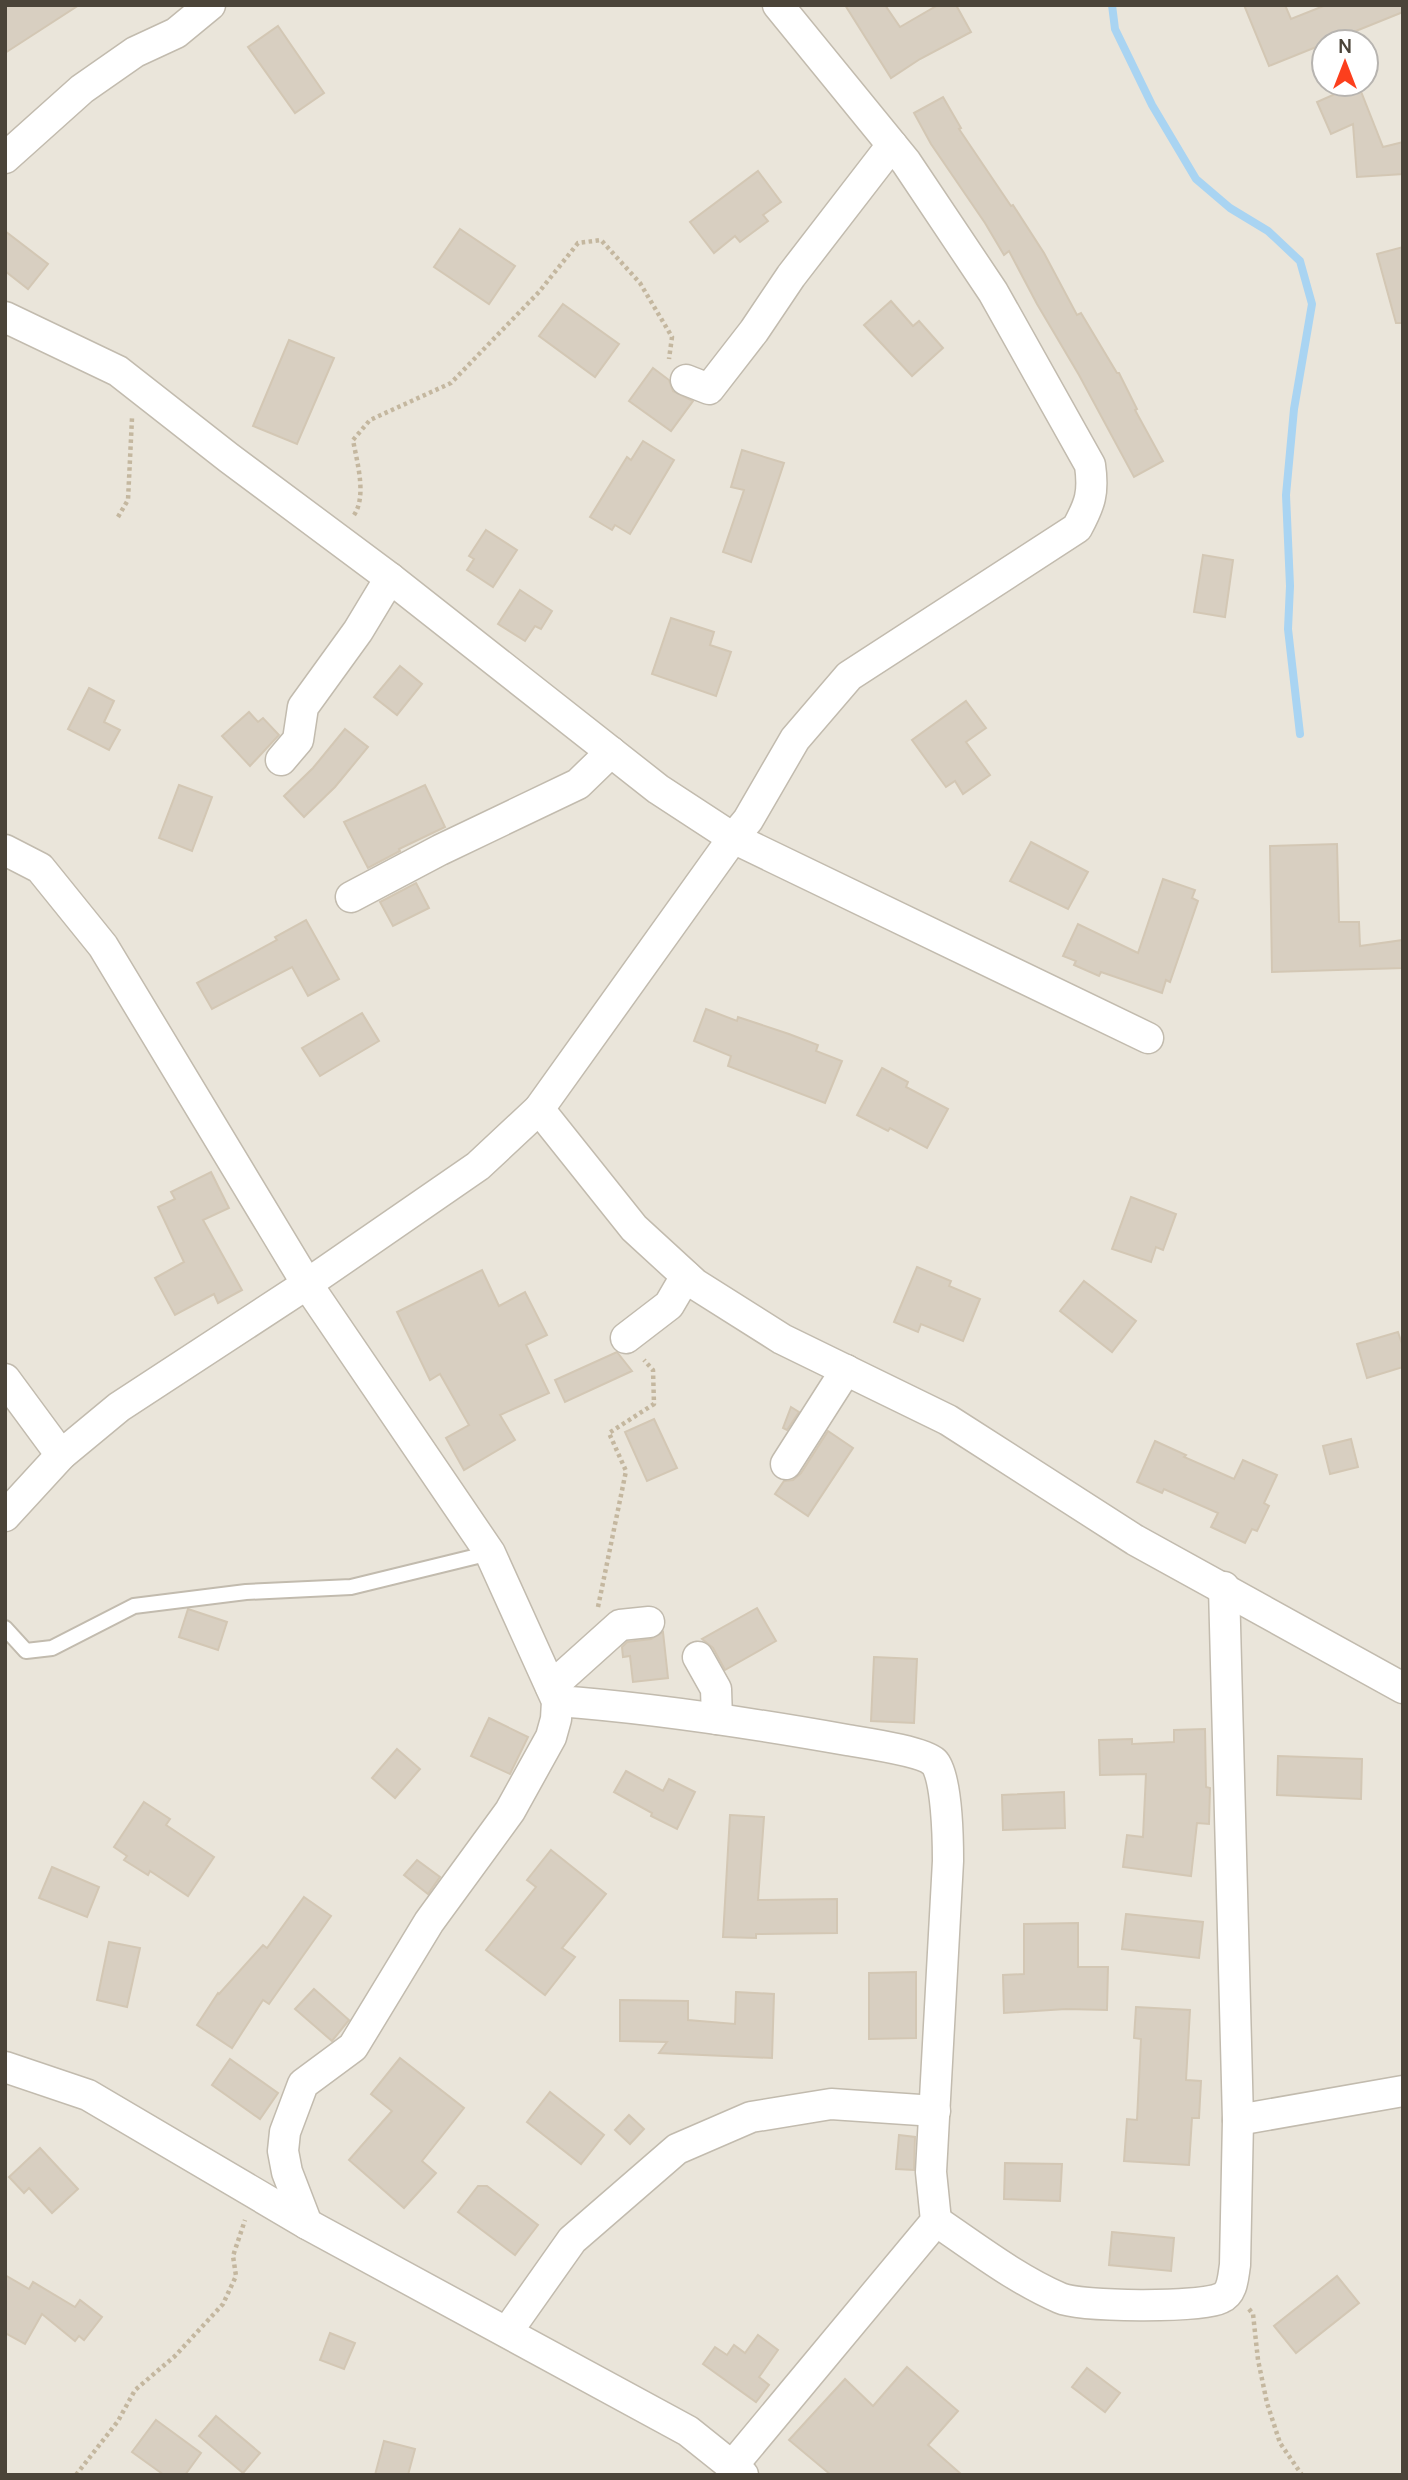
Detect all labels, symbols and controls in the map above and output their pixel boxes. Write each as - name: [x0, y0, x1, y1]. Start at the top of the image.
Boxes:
- north arrow: [1310, 28, 1380, 98]
- text: N: [1338, 33, 1352, 59]

